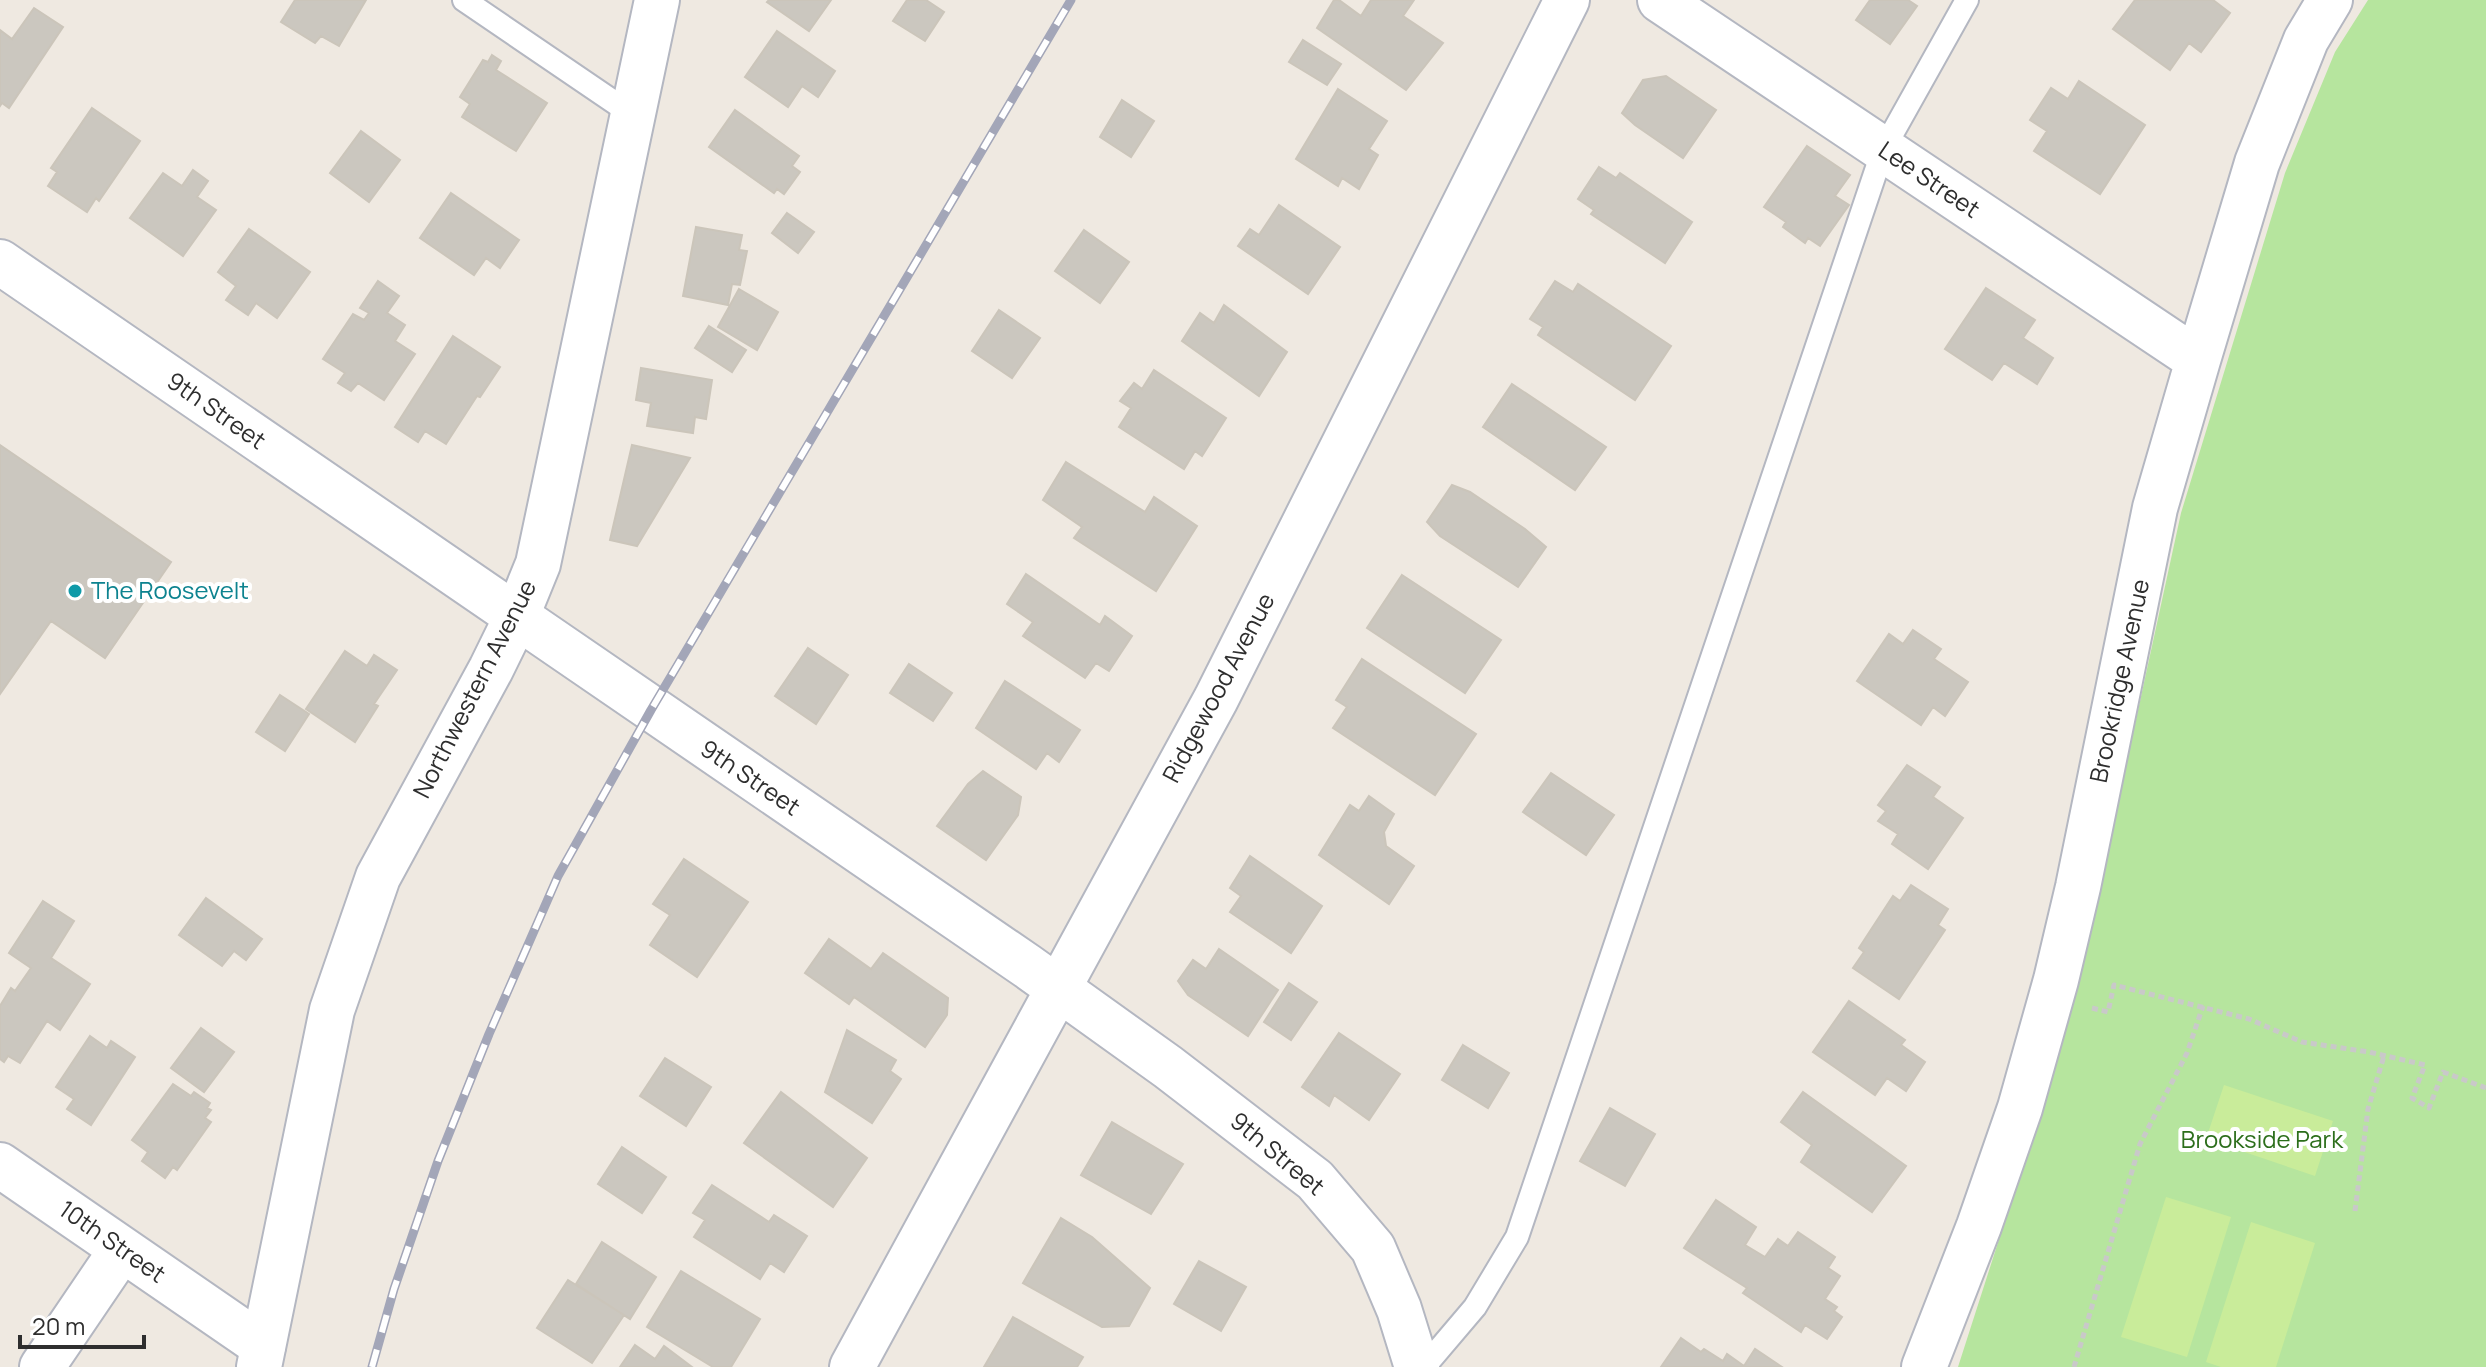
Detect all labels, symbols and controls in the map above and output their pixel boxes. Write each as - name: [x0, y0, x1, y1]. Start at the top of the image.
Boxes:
- street label: Lee Street: [1873, 133, 1987, 225]
- street label: 9th Street: [161, 364, 273, 456]
- place label: The Roosevelt: [91, 573, 249, 606]
- street label: Northwestern Avenue: [404, 574, 543, 803]
- street label: Brookridge Avenue: [2081, 576, 2156, 785]
- marker: The Roosevelt: [66, 582, 84, 600]
- street label: Ridgewood Avenue: [1154, 587, 1282, 788]
- street label: 9th Street: [694, 731, 807, 822]
- street label: 9th Street: [1224, 1104, 1332, 1202]
- park label: Brookside Park: [2181, 1122, 2344, 1155]
- street label: 10th Street: [53, 1192, 173, 1290]
- scale bar: [20, 1299, 144, 1349]
- text: 20 m: [32, 1309, 85, 1342]

